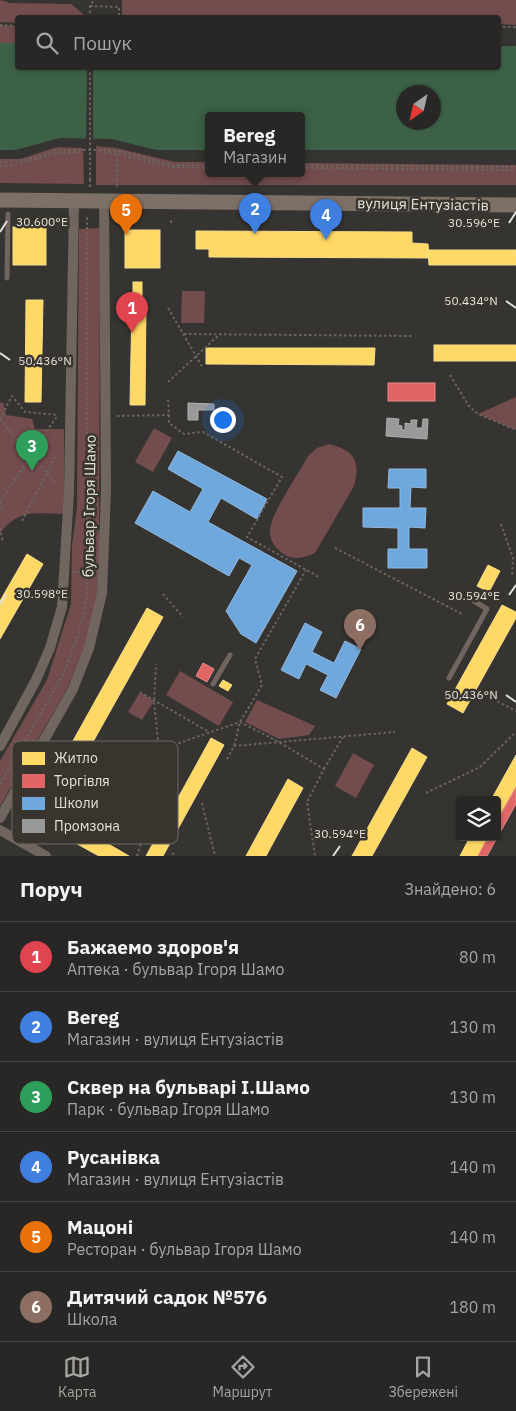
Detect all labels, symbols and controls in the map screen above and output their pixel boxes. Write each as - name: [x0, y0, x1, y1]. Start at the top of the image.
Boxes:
- search box: [15, 15, 501, 70]
- icon: search: [33, 29, 61, 57]
- text: Пошук: [73, 31, 132, 55]
- north arrow: [396, 85, 441, 130]
- popup: [205, 112, 305, 177]
- text: Bereg: [223, 123, 275, 147]
- text: Магазин: [223, 147, 287, 167]
- pin: 2: [239, 193, 271, 234]
- street label: вулиця Ентузіастів: [357, 193, 489, 215]
- pin: 5: [110, 194, 142, 235]
- pin: 4: [310, 199, 342, 240]
- text: 30.600°E: [16, 214, 68, 229]
- text: 30.596°E: [448, 215, 500, 230]
- pin: 1: [116, 292, 148, 333]
- text: 50.434°N: [444, 293, 498, 308]
- text: 50.436°N: [18, 353, 72, 368]
- your location: [210, 407, 236, 433]
- pin: 3: [16, 430, 48, 471]
- street label: бульвар Ігоря Шамо: [78, 435, 100, 577]
- text: 30.598°E: [16, 586, 68, 601]
- text: 30.594°E: [448, 588, 500, 603]
- pin: 6: [344, 609, 376, 650]
- text: 50.436°N: [444, 687, 498, 702]
- legend: [12, 741, 178, 844]
- text: Житло: [54, 749, 98, 767]
- text: Торгівля: [54, 772, 110, 790]
- text: Школи: [54, 794, 99, 812]
- map controls: [456, 796, 501, 841]
- button: layers: [456, 796, 501, 841]
- text: Промзона: [54, 817, 120, 835]
- text: 30.594°E: [314, 826, 366, 841]
- text: Поруч: [20, 875, 83, 903]
- text: Знайдено: 6: [404, 879, 496, 899]
- text: Бажаемо здоров'я: [67, 935, 239, 959]
- text: 1: [31, 947, 41, 967]
- text: 80 m: [459, 947, 496, 967]
- text: Аптека · бульвар Ігоря Шамо: [67, 959, 285, 979]
- text: Bereg: [67, 1005, 119, 1029]
- text: 2: [31, 1017, 41, 1037]
- text: 130 m: [449, 1017, 496, 1037]
- text: Магазин · вулиця Ентузіастів: [67, 1029, 284, 1049]
- text: Сквер на бульварі І.Шамо: [67, 1075, 310, 1099]
- text: 3: [31, 1087, 41, 1107]
- text: 130 m: [449, 1087, 496, 1107]
- text: Парк · бульвар Ігоря Шамо: [67, 1099, 270, 1119]
- text: Русанівка: [67, 1145, 160, 1169]
- text: 4: [31, 1157, 41, 1177]
- text: 140 m: [449, 1157, 496, 1177]
- text: Магазин · вулиця Ентузіастів: [67, 1169, 284, 1189]
- text: Мацоні: [67, 1215, 133, 1239]
- text: 5: [31, 1227, 41, 1247]
- text: 140 m: [449, 1227, 496, 1247]
- text: Ресторан · бульвар Ігоря Шамо: [67, 1239, 302, 1259]
- text: Дитячий садок №576: [67, 1285, 267, 1309]
- text: 6: [31, 1297, 41, 1317]
- text: 180 m: [449, 1297, 496, 1317]
- text: Школа: [67, 1309, 117, 1329]
- tab: Карта: [58, 1353, 97, 1401]
- tab: Маршрут: [213, 1353, 272, 1401]
- tab: Збережені: [389, 1353, 458, 1401]

